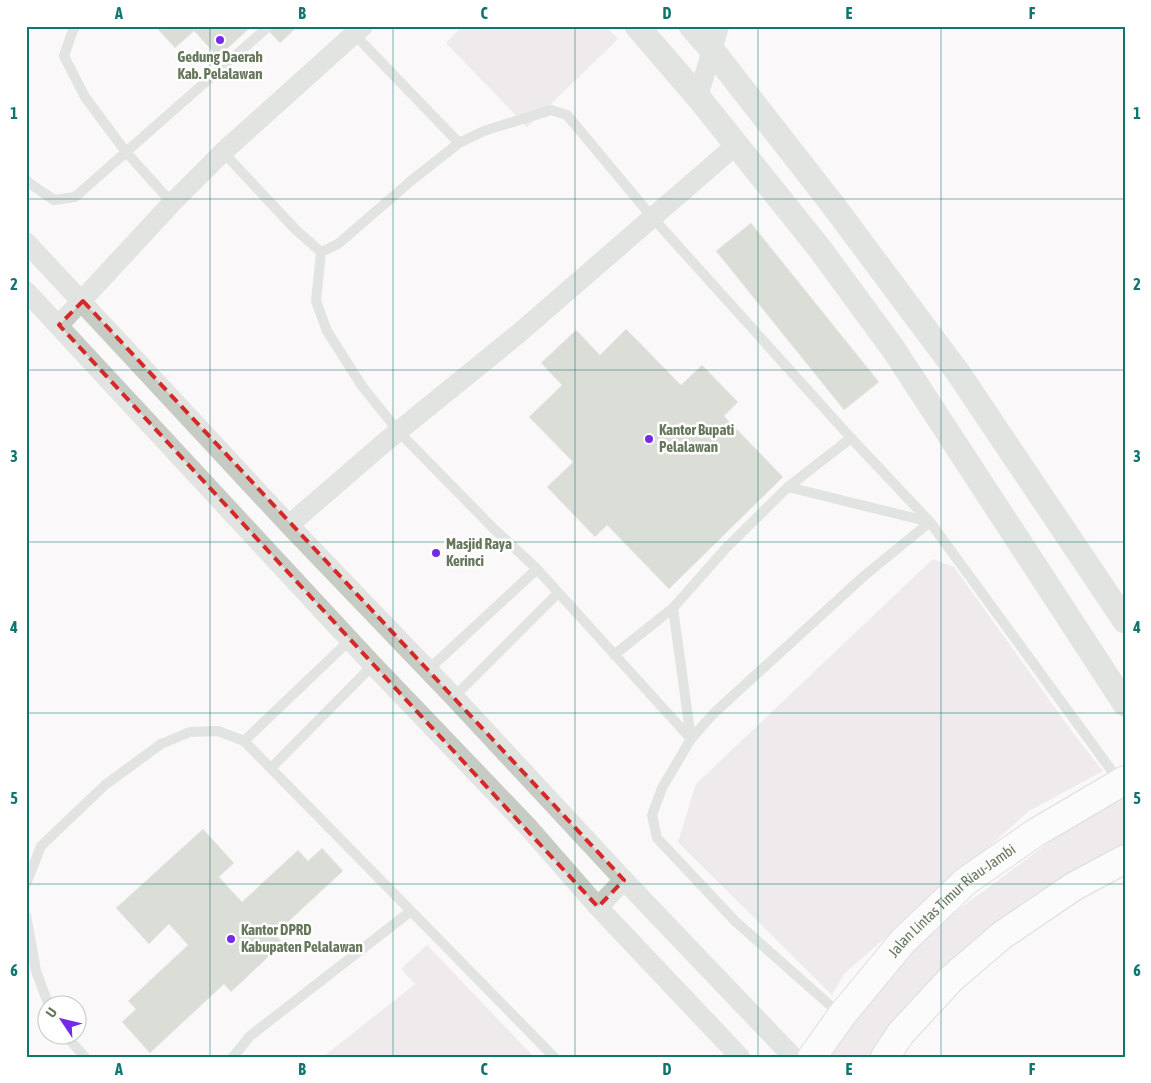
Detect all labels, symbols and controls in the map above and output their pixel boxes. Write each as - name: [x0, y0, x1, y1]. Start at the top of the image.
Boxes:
- text: A: [114, 4, 123, 22]
- text: B: [298, 4, 306, 22]
- text: C: [480, 4, 488, 22]
- text: D: [663, 4, 672, 22]
- text: E: [846, 4, 853, 22]
- text: F: [1029, 4, 1036, 22]
- marker: Gedung Daerah Kab. Pelalawan: [214, 34, 226, 46]
- place label: Gedung Daerah Kab. Pelalawan: [177, 48, 263, 82]
- text: 1: [10, 104, 18, 122]
- text: 1: [1133, 104, 1141, 122]
- text: 2: [10, 275, 18, 293]
- text: 2: [1133, 275, 1141, 293]
- place label: Kantor Bupati Pelalawan: [659, 421, 734, 455]
- marker: Kantor Bupati Pelalawan: [643, 433, 655, 445]
- text: 3: [10, 447, 18, 465]
- text: 3: [1133, 447, 1141, 465]
- place label: Masjid Raya Kerinci: [446, 535, 512, 569]
- marker: Masjid Raya Kerinci: [430, 547, 442, 559]
- text: 4: [9, 618, 18, 636]
- text: 4: [1132, 618, 1141, 636]
- text: 5: [10, 789, 18, 807]
- text: 5: [1133, 789, 1141, 807]
- street label: Jalan Lintas Timur Riau-Jambi: [884, 840, 1018, 960]
- place label: Kantor DPRD Kabupaten Pelalawan: [241, 921, 363, 955]
- marker: Kantor DPRD Kabupaten Pelalawan: [225, 933, 237, 945]
- text: 6: [10, 961, 18, 979]
- text: 6: [1133, 961, 1141, 979]
- north arrow: [38, 996, 88, 1046]
- text: U: [42, 1005, 60, 1021]
- text: A: [114, 1060, 123, 1078]
- text: B: [298, 1060, 306, 1078]
- text: C: [480, 1060, 488, 1078]
- text: D: [663, 1060, 672, 1078]
- text: E: [846, 1060, 853, 1078]
- text: F: [1029, 1060, 1036, 1078]

